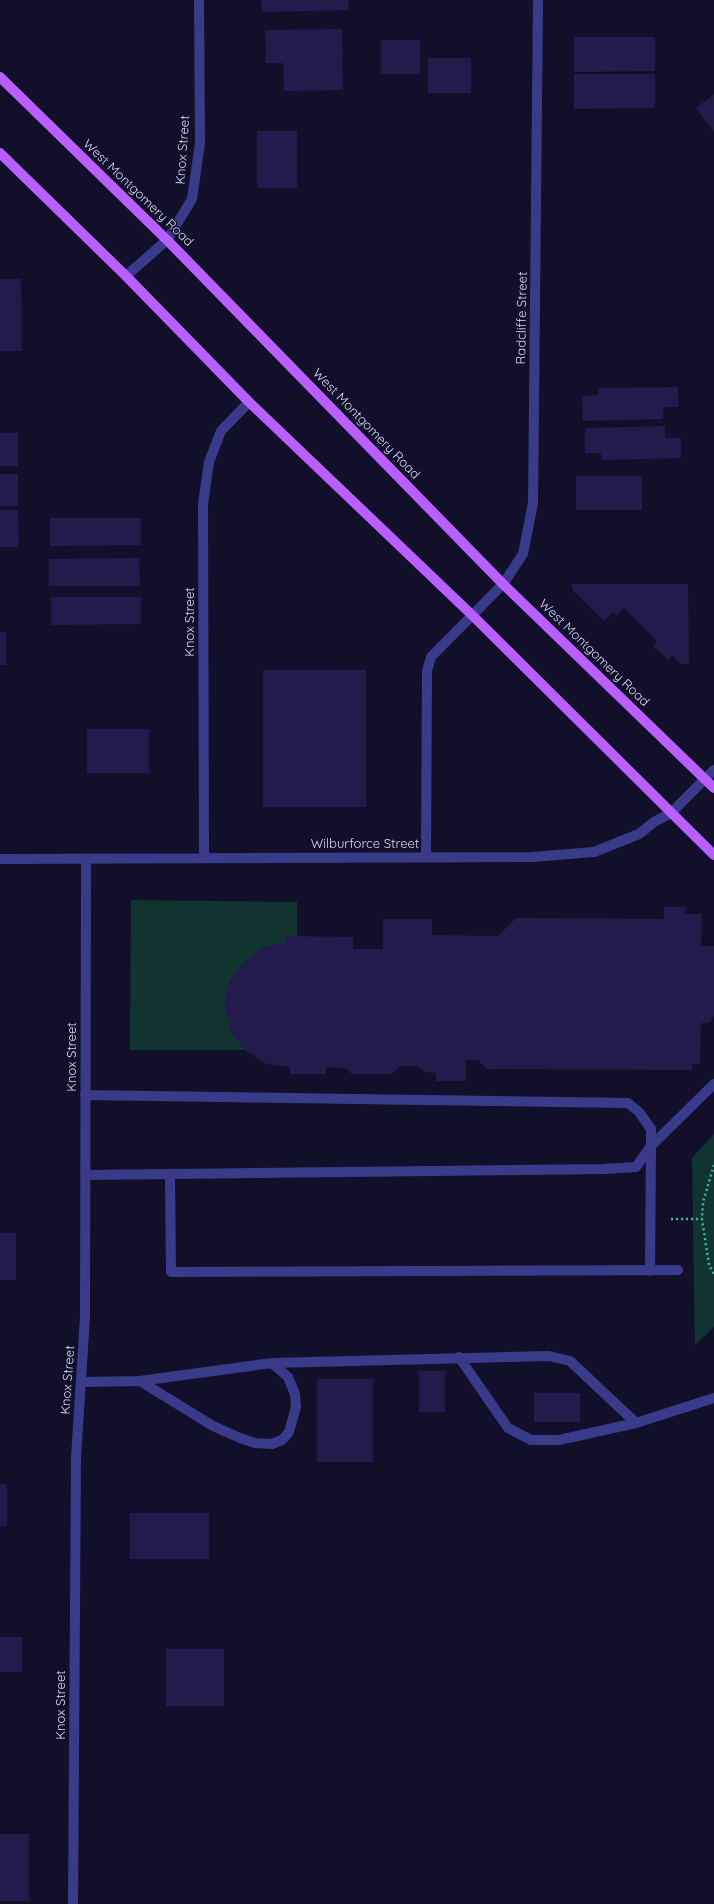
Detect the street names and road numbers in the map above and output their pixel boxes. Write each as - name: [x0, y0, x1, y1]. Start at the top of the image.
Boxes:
- street label: Knox Street: [173, 115, 193, 185]
- street label: West Montgomery Road: [80, 136, 196, 250]
- street label: Radcliffe Street: [513, 271, 531, 365]
- street label: West Montgomery Road: [309, 366, 423, 482]
- street label: Knox Street: [182, 587, 198, 657]
- street label: West Montgomery Road: [536, 596, 652, 710]
- street label: Wilburforce Street: [311, 836, 419, 852]
- street label: Knox Street: [64, 1022, 80, 1092]
- street label: Knox Street: [58, 1345, 78, 1415]
- street label: Knox Street: [53, 1670, 69, 1740]

